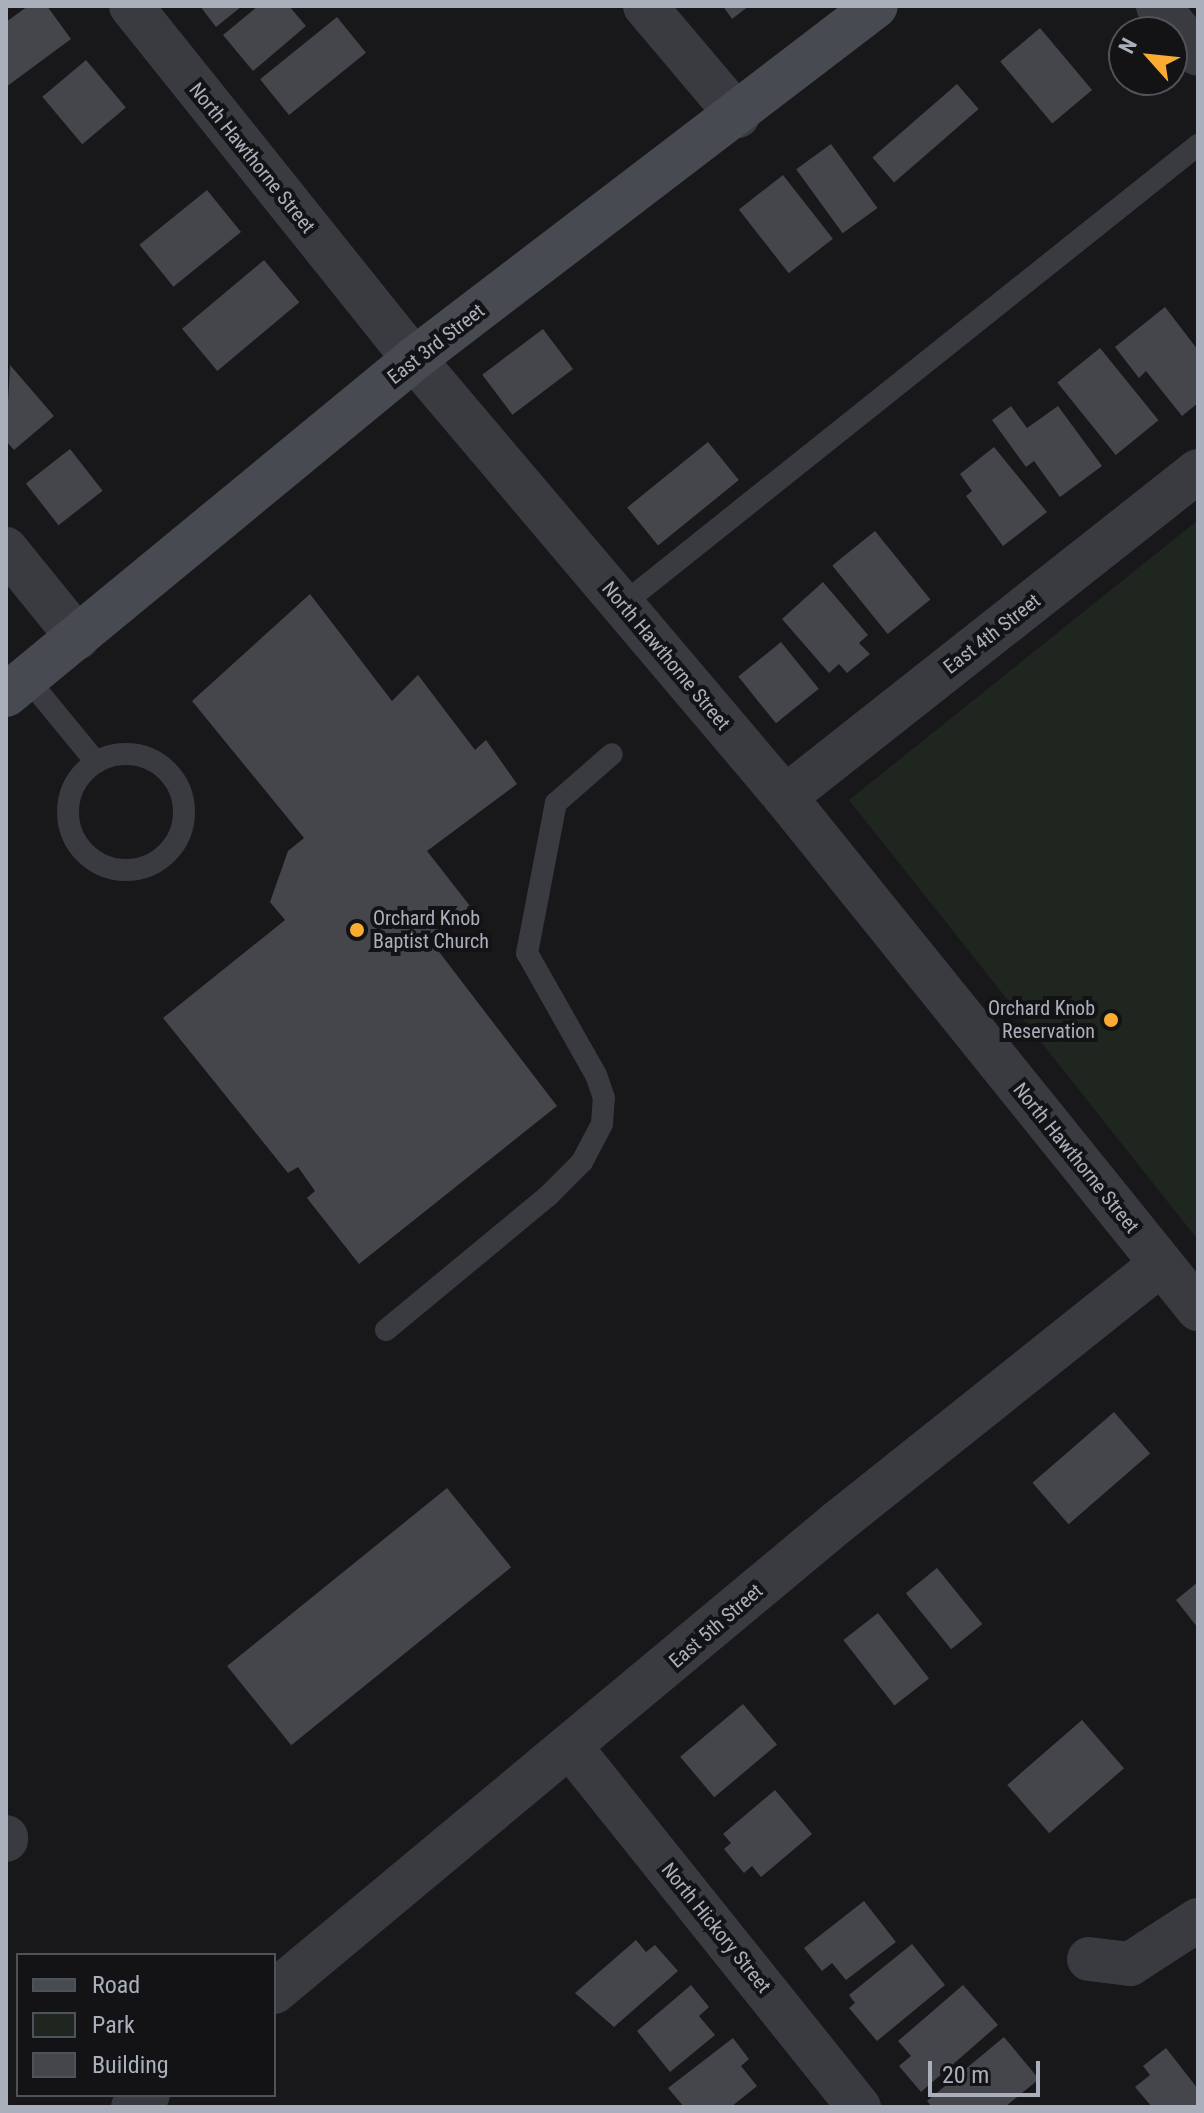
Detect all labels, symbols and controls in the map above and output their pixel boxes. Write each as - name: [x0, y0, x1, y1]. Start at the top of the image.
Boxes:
- north arrow: [1108, 16, 1188, 96]
- text: N: [1114, 34, 1142, 57]
- street label: North Hawthorne Street: [184, 78, 320, 238]
- street label: East 3rd Street: [383, 299, 489, 389]
- street label: North Hawthorne Street: [597, 577, 735, 735]
- street label: East 4th Street: [939, 589, 1045, 679]
- place label: Orchard Knob Baptist Church: [373, 906, 489, 953]
- marker: Orchard Knob Baptist Church: [348, 921, 366, 939]
- place label: Orchard Knob Reservation: [988, 996, 1095, 1043]
- marker: Orchard Knob Reservation: [1102, 1011, 1120, 1029]
- street label: North Hawthorne Street: [1008, 1078, 1144, 1238]
- street label: East 5th Street: [664, 1579, 768, 1673]
- street label: North Hickory Street: [656, 1858, 776, 1998]
- legend: [16, 1953, 276, 2097]
- text: Road: [92, 1971, 140, 1999]
- text: Park: [92, 2011, 135, 2039]
- scale bar: [932, 2045, 1044, 2095]
- text: Building: [92, 2051, 169, 2079]
- text: 20 m: [942, 2061, 989, 2089]

